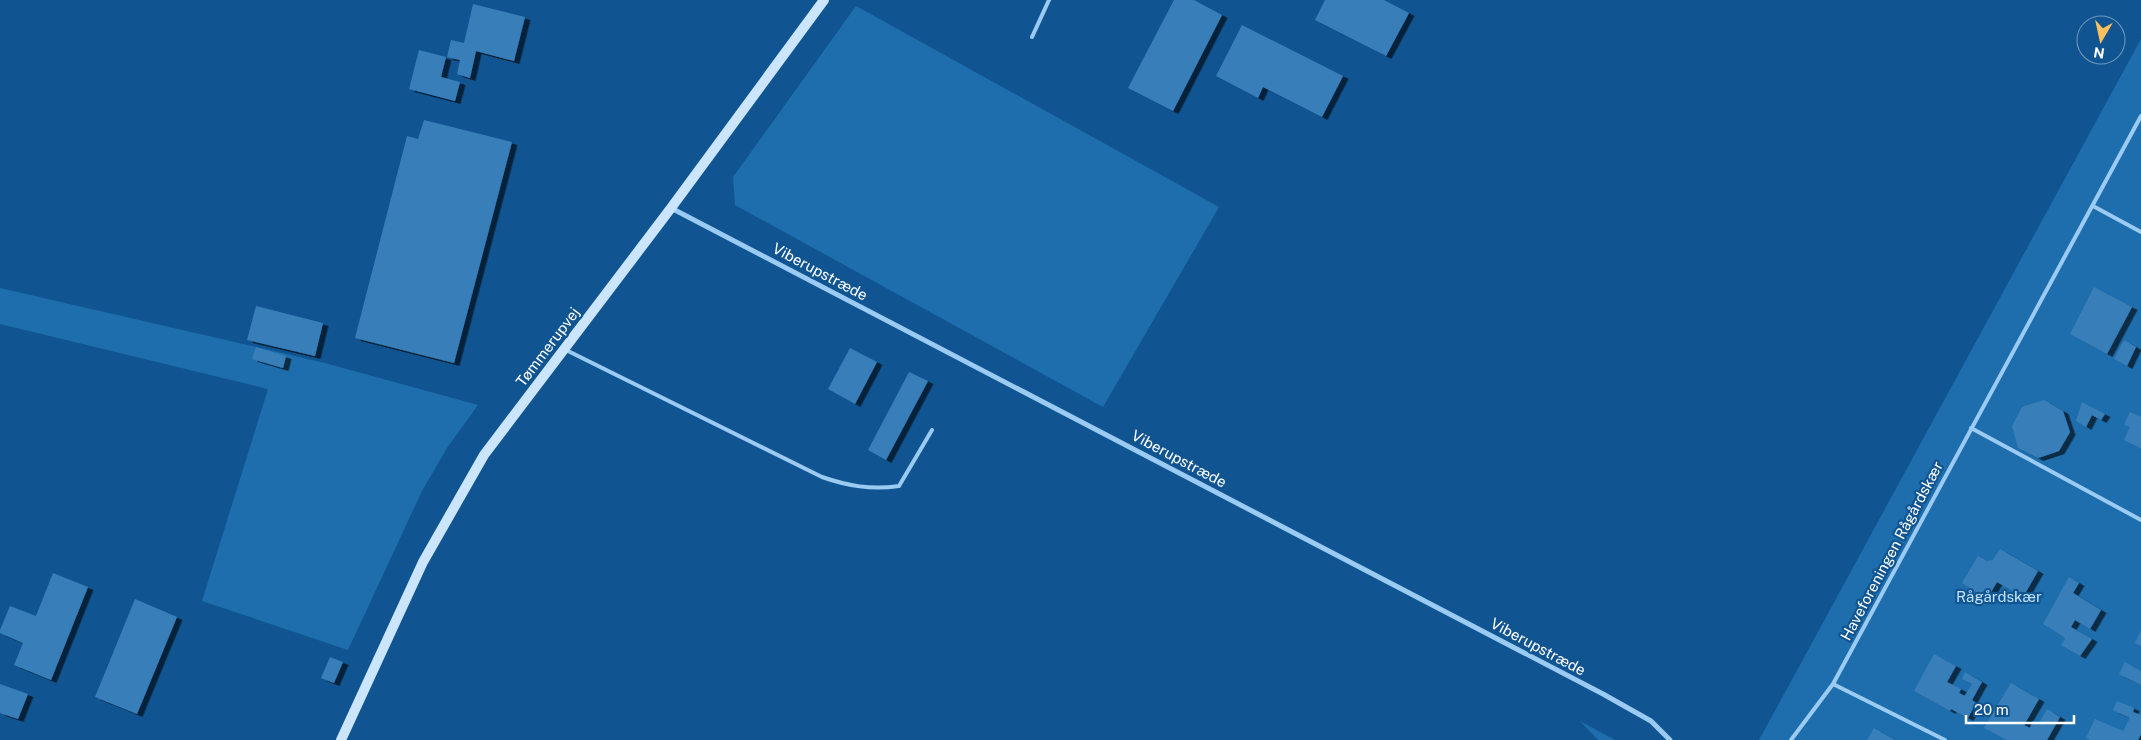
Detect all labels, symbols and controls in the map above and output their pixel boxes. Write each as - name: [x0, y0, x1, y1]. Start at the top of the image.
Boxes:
- north arrow: [2076, 15, 2126, 65]
- text: N: [2092, 44, 2106, 62]
- street label: Viberupstræde: [770, 239, 871, 304]
- street label: Tømmerupvej: [512, 304, 583, 390]
- street label: Viberupstræde: [1129, 426, 1230, 491]
- street label: Haveforeningen Rågårdskær: [1837, 458, 1946, 643]
- park label: Rågårdskær: [1956, 588, 2042, 605]
- street label: Viberupstræde: [1488, 614, 1589, 679]
- scale bar: [1966, 692, 2074, 724]
- text: 20 m: [1974, 701, 2009, 718]

